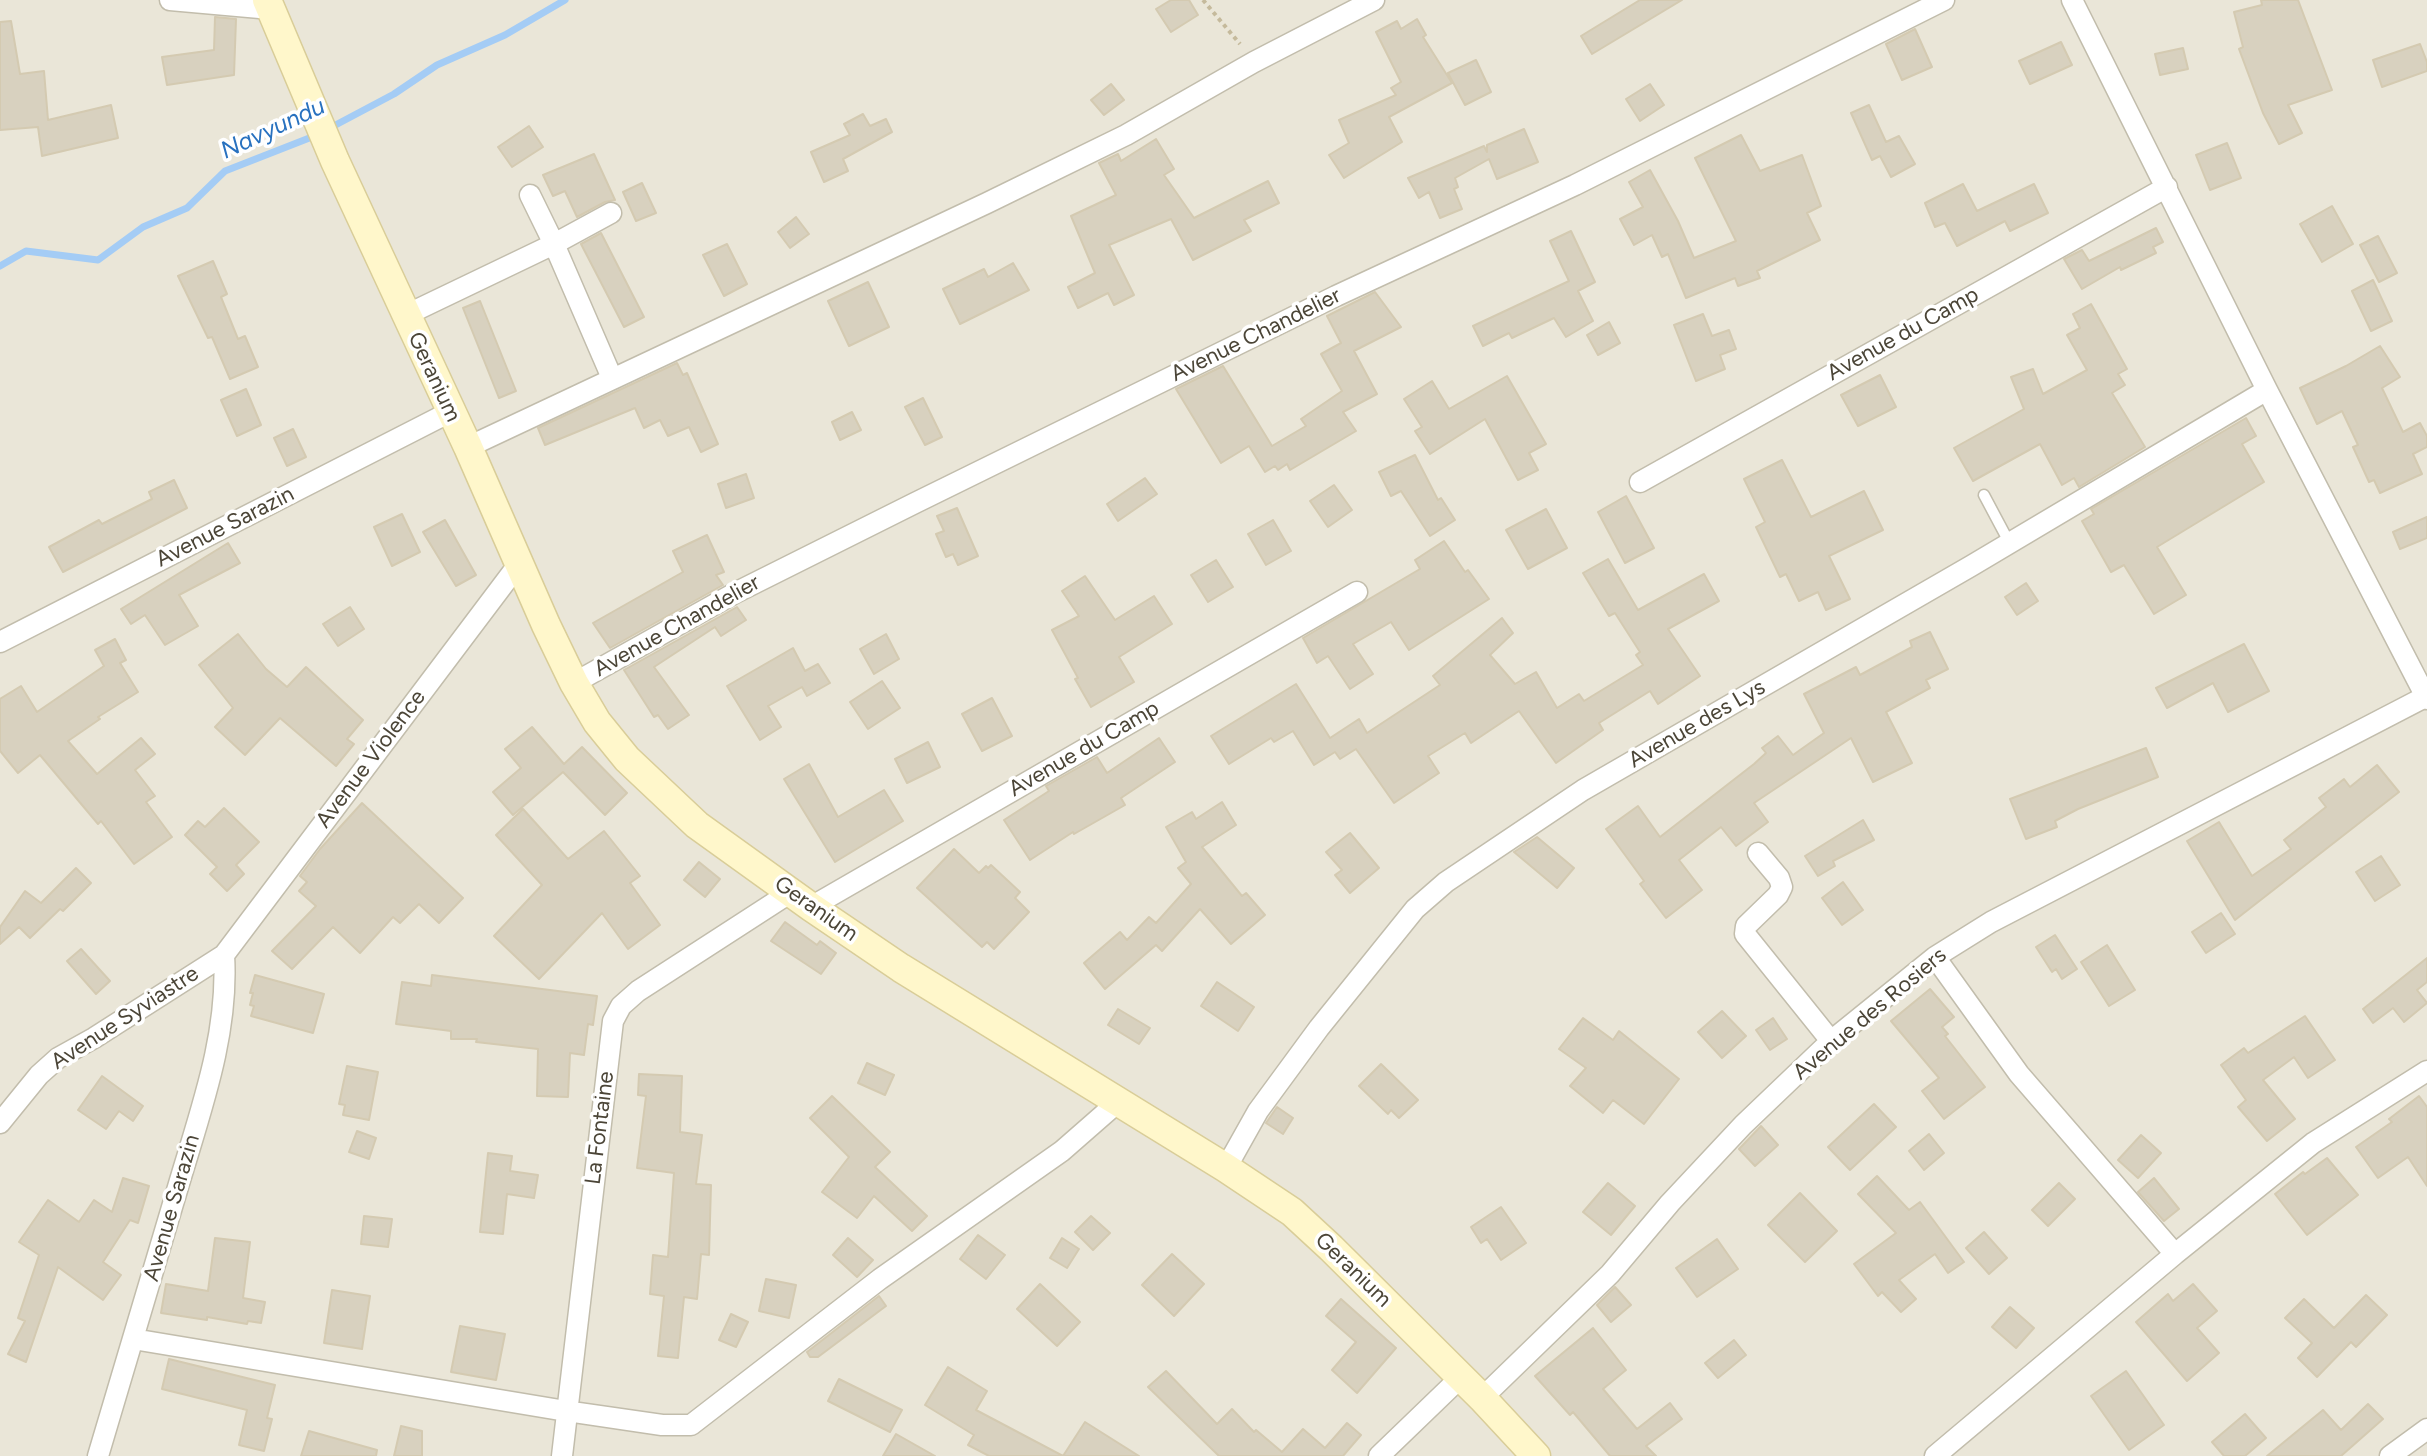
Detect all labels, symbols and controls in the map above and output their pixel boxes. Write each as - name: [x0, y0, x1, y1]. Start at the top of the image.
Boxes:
- water label: Navyundu: [216, 92, 330, 166]
- street label: Avenue du Camp: [1823, 281, 1983, 387]
- street label: Avenue Chandelier: [1167, 282, 1345, 388]
- street label: Geranium: [402, 328, 466, 426]
- street label: Avenue Sarazin: [152, 481, 298, 573]
- street label: Avenue Chandelier: [589, 569, 765, 683]
- street label: Avenue des Lys: [1624, 674, 1770, 774]
- street label: Avenue Violence: [311, 685, 431, 833]
- street label: Avenue du Camp: [1004, 695, 1164, 803]
- street label: Geranium: [769, 871, 863, 947]
- street label: Avenue des Rosiers: [1788, 942, 1952, 1086]
- street label: Avenue Syviastre: [46, 960, 204, 1076]
- street label: La Fontaine: [580, 1070, 620, 1186]
- street label: Avenue Sarazin: [138, 1132, 206, 1284]
- street label: Geranium: [1309, 1227, 1397, 1313]

